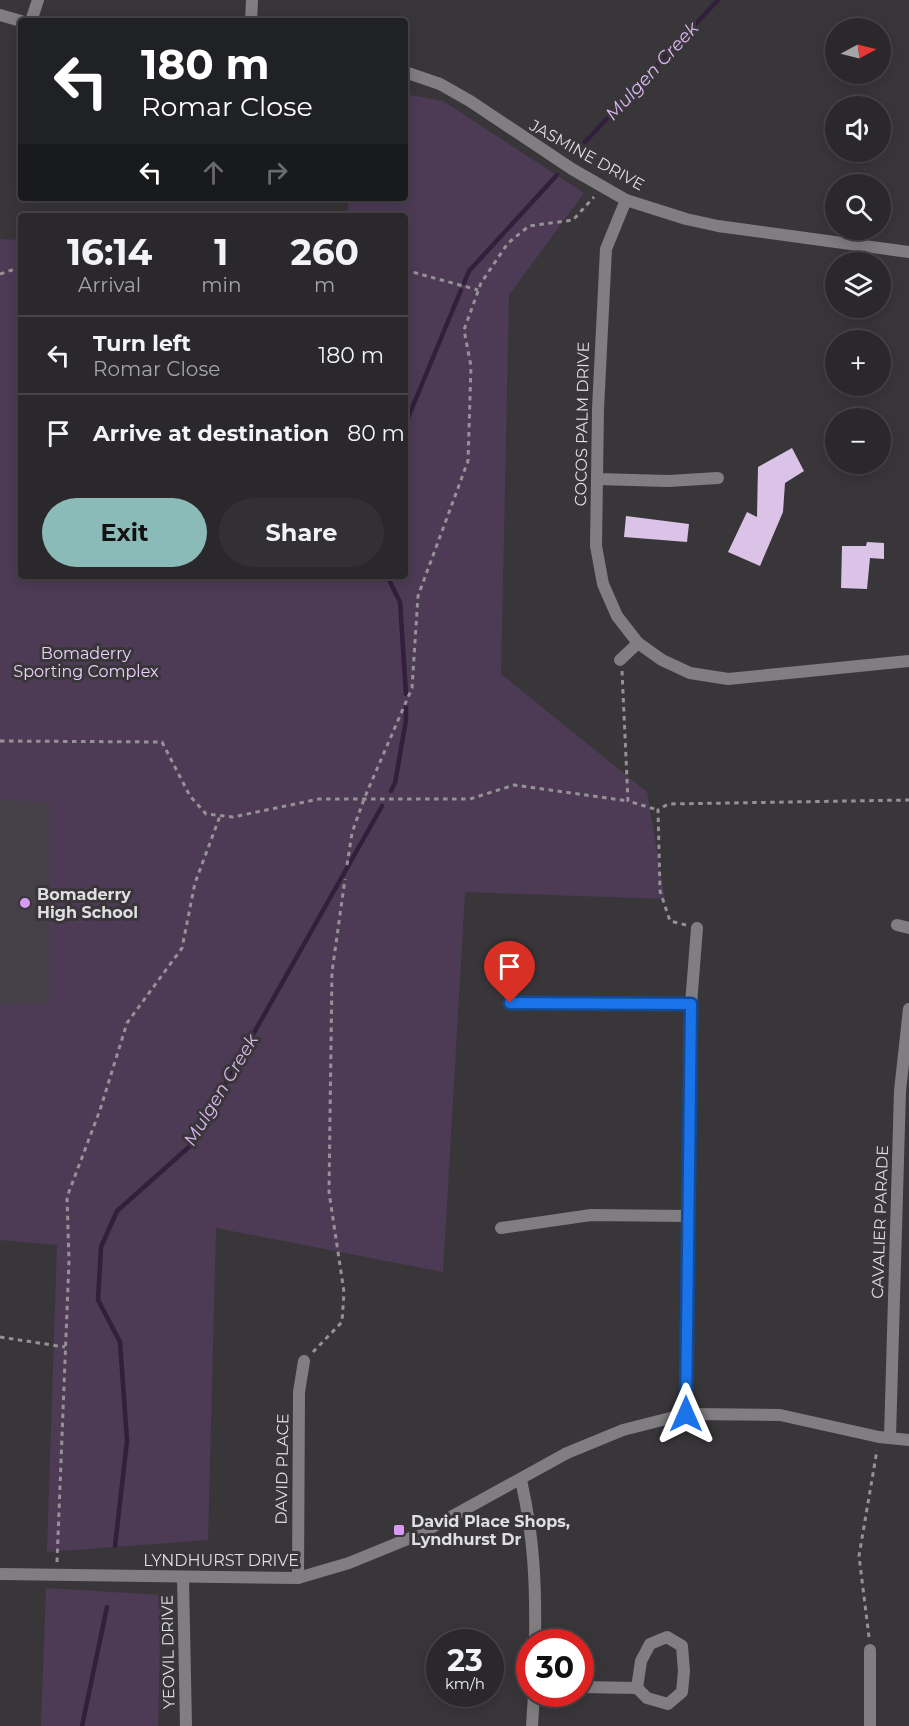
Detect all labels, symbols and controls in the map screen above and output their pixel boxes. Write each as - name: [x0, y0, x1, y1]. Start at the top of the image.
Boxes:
- water label: Mulgen Creek: [601, 16, 704, 125]
- north arrow: [825, 18, 891, 84]
- map controls: [825, 18, 891, 474]
- text: 180 m: [141, 38, 270, 90]
- icon: left: [42, 42, 120, 120]
- text: Romar Close: [141, 90, 313, 123]
- button: sound: [825, 96, 891, 162]
- street label: JASMINE DRIVE: [525, 115, 648, 194]
- icon: left: [134, 156, 167, 189]
- icon: ahead: [197, 156, 230, 189]
- icon: right: [260, 156, 293, 189]
- button: search: [825, 174, 891, 240]
- text: 16:14: [67, 230, 152, 274]
- text: 1: [214, 230, 228, 274]
- text: 260: [290, 230, 359, 274]
- button: layers: [825, 252, 891, 318]
- text: Arrival: [78, 273, 141, 297]
- text: min: [201, 273, 241, 297]
- text: m: [314, 273, 335, 297]
- text: Turn left: [93, 330, 191, 357]
- button: +: [825, 330, 891, 396]
- icon: left: [42, 339, 75, 372]
- text: 180 m: [318, 342, 384, 369]
- street label: COCOS PALM DRIVE: [571, 342, 593, 506]
- text: Romar Close: [93, 357, 220, 381]
- button: −: [825, 408, 891, 474]
- icon: arrive: [42, 417, 75, 450]
- text: Arrive at destination: [93, 420, 329, 447]
- text: 80 m: [347, 420, 405, 447]
- button: Exit: [42, 498, 207, 567]
- button: Share: [219, 498, 384, 567]
- park label: Bomaderry Sporting Complex: [13, 644, 159, 681]
- place label: Bomaderry High School: [37, 885, 138, 922]
- marker: Bomaderry High School: [18, 896, 32, 910]
- pin: [484, 941, 535, 1003]
- icon: arrive: [493, 950, 526, 983]
- water label: Mulgen Creek: [179, 1029, 264, 1150]
- street label: CAVALIER PARADE: [868, 1145, 892, 1299]
- position arrow: [654, 1382, 718, 1446]
- street label: DAVID PLACE: [272, 1413, 292, 1525]
- place label: David Place Shops, Lyndhurst Dr: [411, 1512, 570, 1549]
- marker: David Place Shops, Lyndhurst Dr: [392, 1523, 406, 1537]
- street label: LYNDHURST DRIVE: [143, 1551, 299, 1570]
- street label: YEOVIL DRIVE: [158, 1595, 178, 1709]
- speed limit sign: 30: [516, 1629, 594, 1707]
- text: 23: [447, 1642, 483, 1679]
- text: km/h: [445, 1674, 485, 1693]

